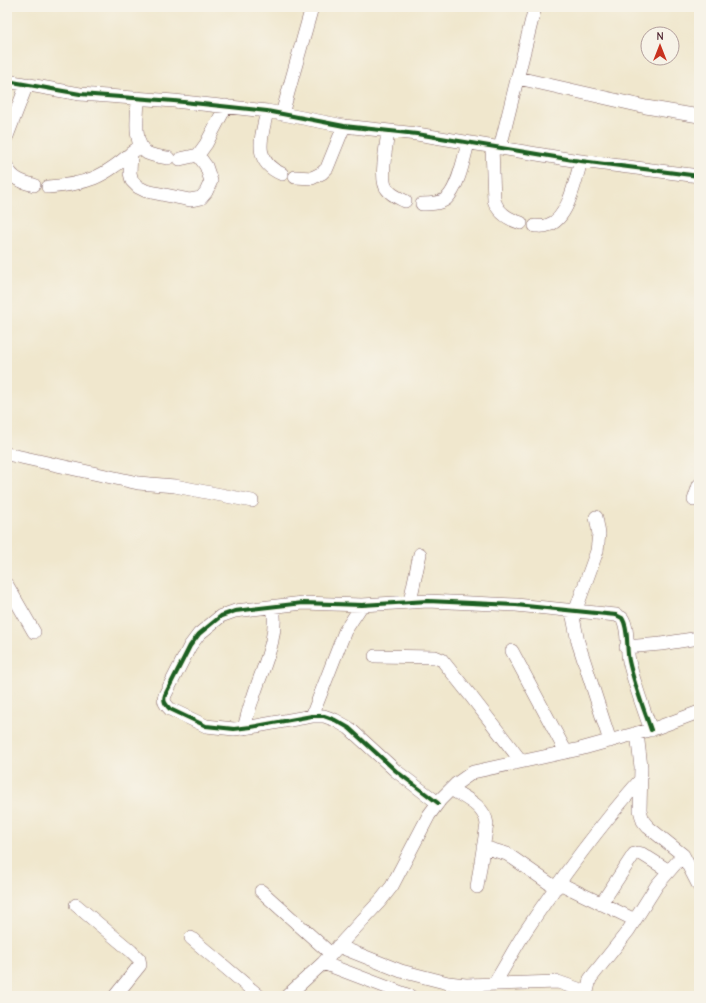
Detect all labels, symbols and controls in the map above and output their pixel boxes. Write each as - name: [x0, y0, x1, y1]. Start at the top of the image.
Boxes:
- north arrow: [640, 26, 680, 66]
- text: N: [656, 30, 664, 43]

